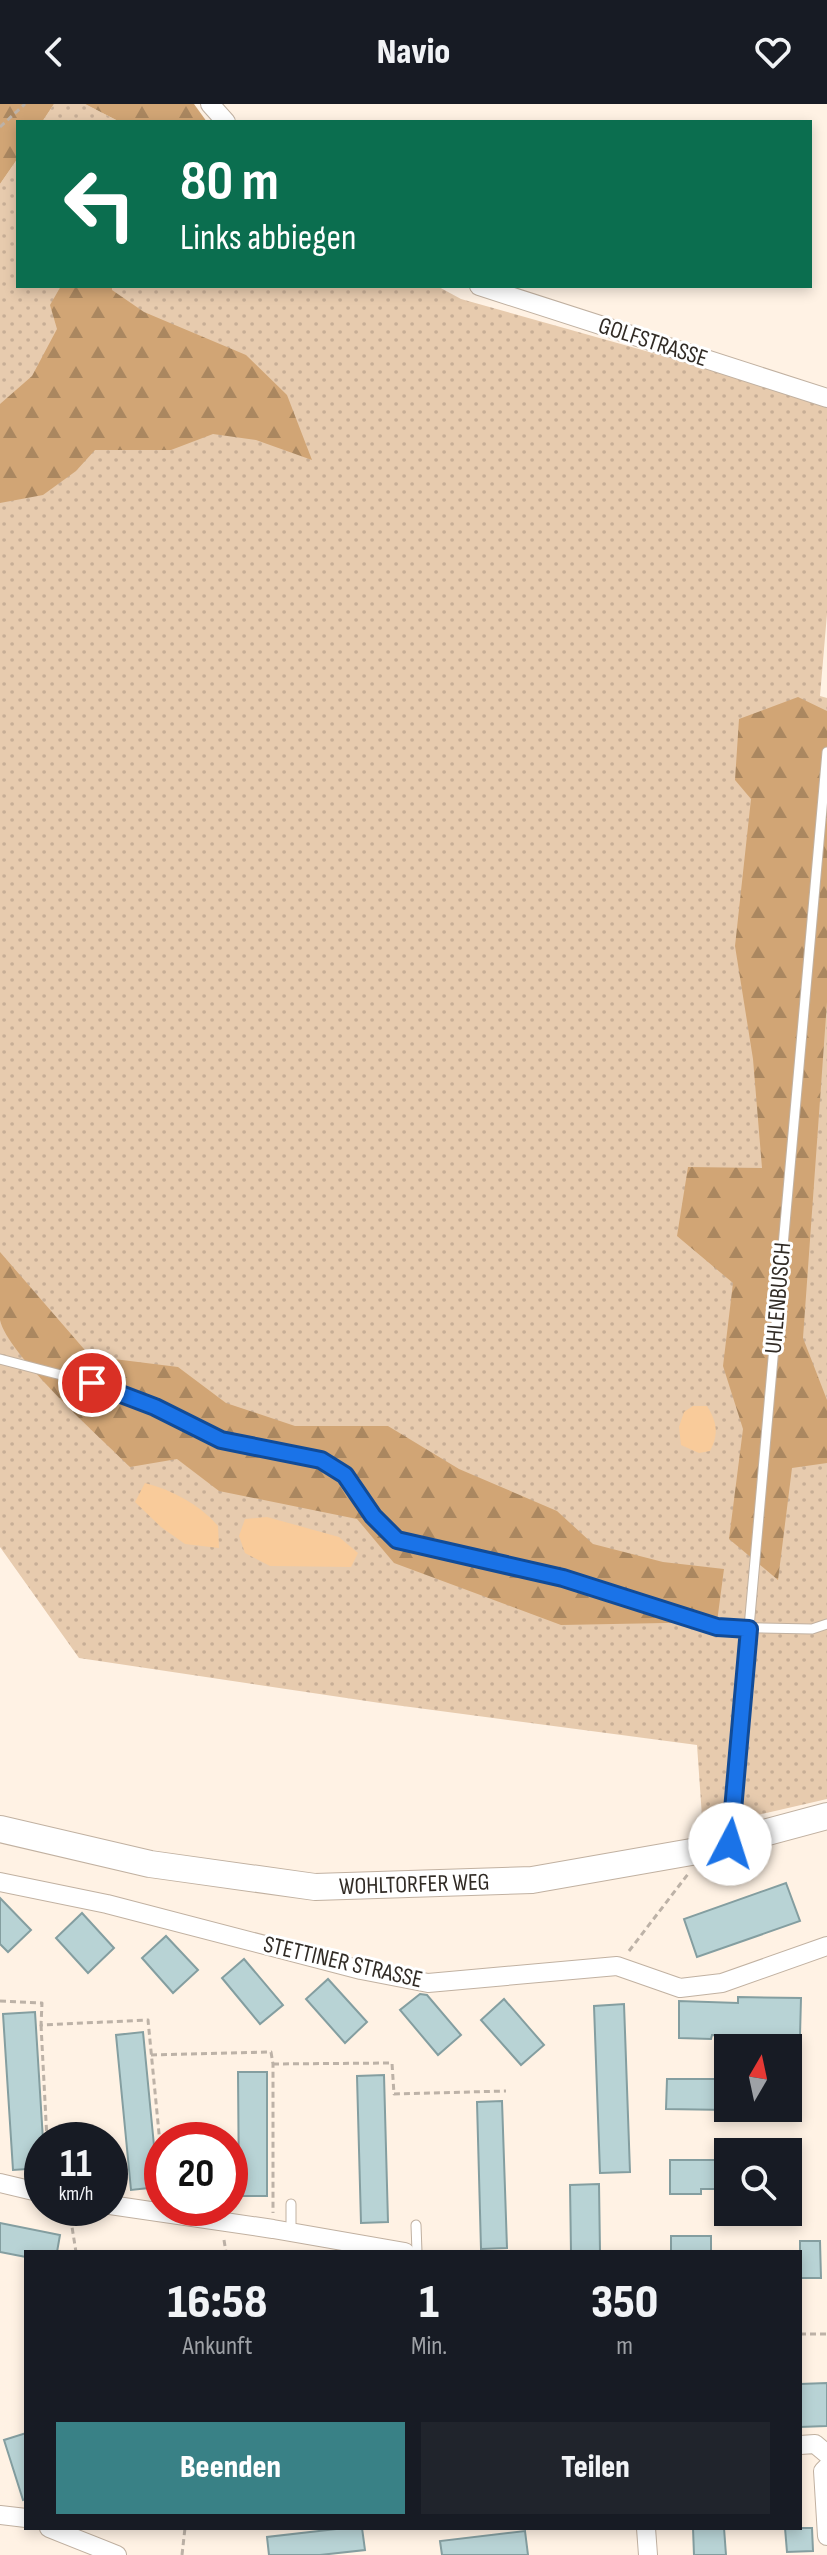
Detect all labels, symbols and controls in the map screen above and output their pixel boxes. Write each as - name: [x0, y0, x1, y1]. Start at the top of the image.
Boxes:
- icon: back: [32, 30, 76, 74]
- icon: heart: [751, 30, 795, 74]
- text: Navio: [377, 31, 450, 74]
- text: 80 m: [180, 149, 279, 216]
- icon: left: [48, 152, 152, 256]
- text: Links abbiegen: [180, 217, 356, 260]
- street label: GOLFSTRASSE: [595, 311, 711, 373]
- street label: UHLENBUSCH: [759, 1241, 797, 1355]
- pin: [58, 1349, 126, 1417]
- icon: arrive: [70, 1361, 114, 1405]
- position arrow: [688, 1802, 772, 1886]
- street label: WOHLTORFER WEG: [339, 1867, 490, 1901]
- street label: STETTINER STRASSE: [261, 1930, 425, 1994]
- north arrow: [714, 2034, 802, 2122]
- map controls: [714, 2034, 802, 2226]
- speed limit sign: 20: [144, 2122, 248, 2226]
- button: search: [714, 2138, 802, 2226]
- text: 11: [60, 2140, 92, 2188]
- text: km/h: [59, 2182, 93, 2206]
- text: 16:58: [168, 2274, 267, 2331]
- text: 1: [419, 2274, 439, 2331]
- text: 350: [591, 2274, 658, 2331]
- text: Ankunft: [182, 2331, 253, 2362]
- text: Min.: [411, 2331, 447, 2362]
- text: m: [616, 2331, 633, 2362]
- button: Beenden: [56, 2422, 405, 2514]
- button: Teilen: [421, 2422, 770, 2514]

